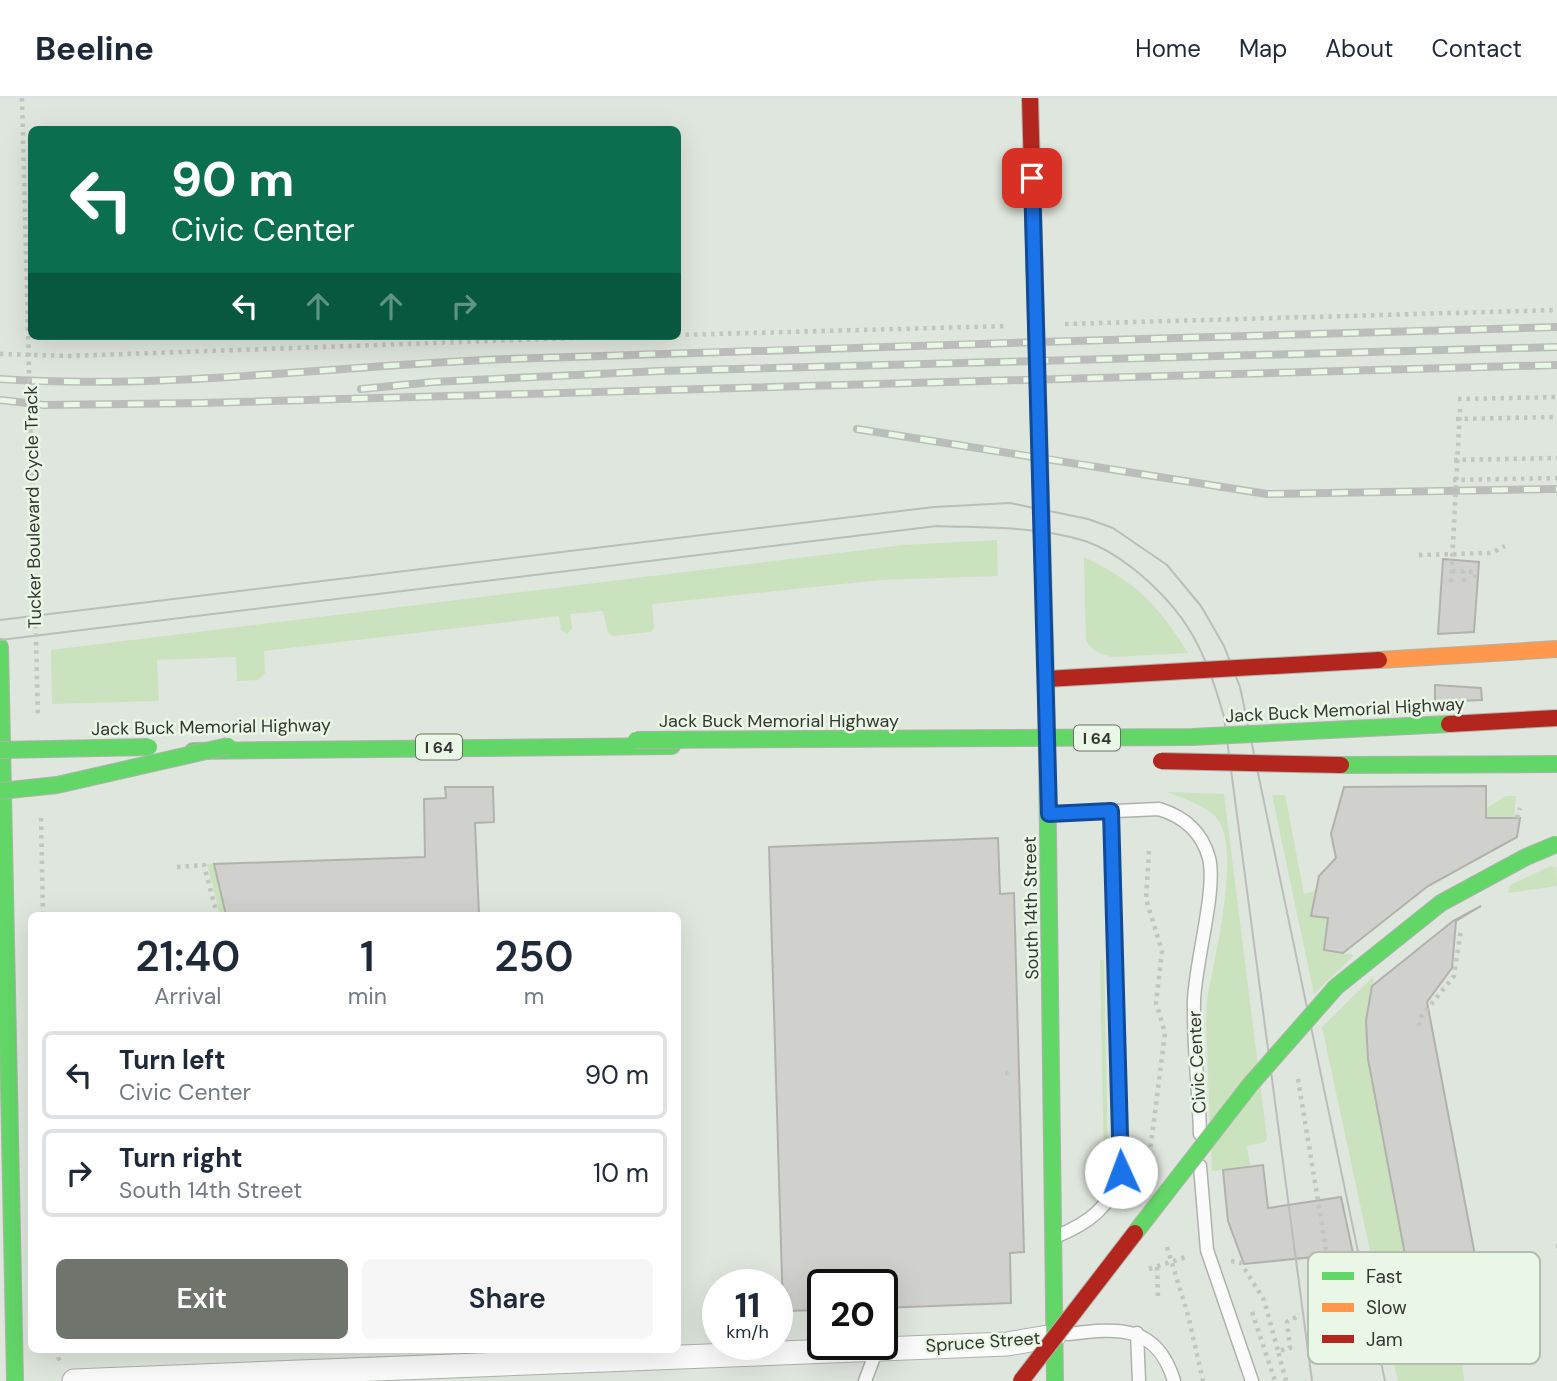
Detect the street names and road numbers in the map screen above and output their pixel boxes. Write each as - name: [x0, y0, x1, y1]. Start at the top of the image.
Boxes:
- street label: Tucker Boulevard Cycle Track: [19, 385, 47, 629]
- street label: Jack Buck Memorial Highway: [1225, 692, 1465, 728]
- street label: Jack Buck Memorial Highway: [659, 709, 899, 733]
- street label: Jack Buck Memorial Highway: [91, 713, 331, 741]
- road number: I 64: [1074, 726, 1120, 750]
- road number: I 64: [416, 734, 462, 760]
- street label: South 14th Street: [1018, 836, 1044, 980]
- street label: Civic Center: [1182, 1009, 1212, 1114]
- street label: Spruce Street: [925, 1326, 1041, 1358]

